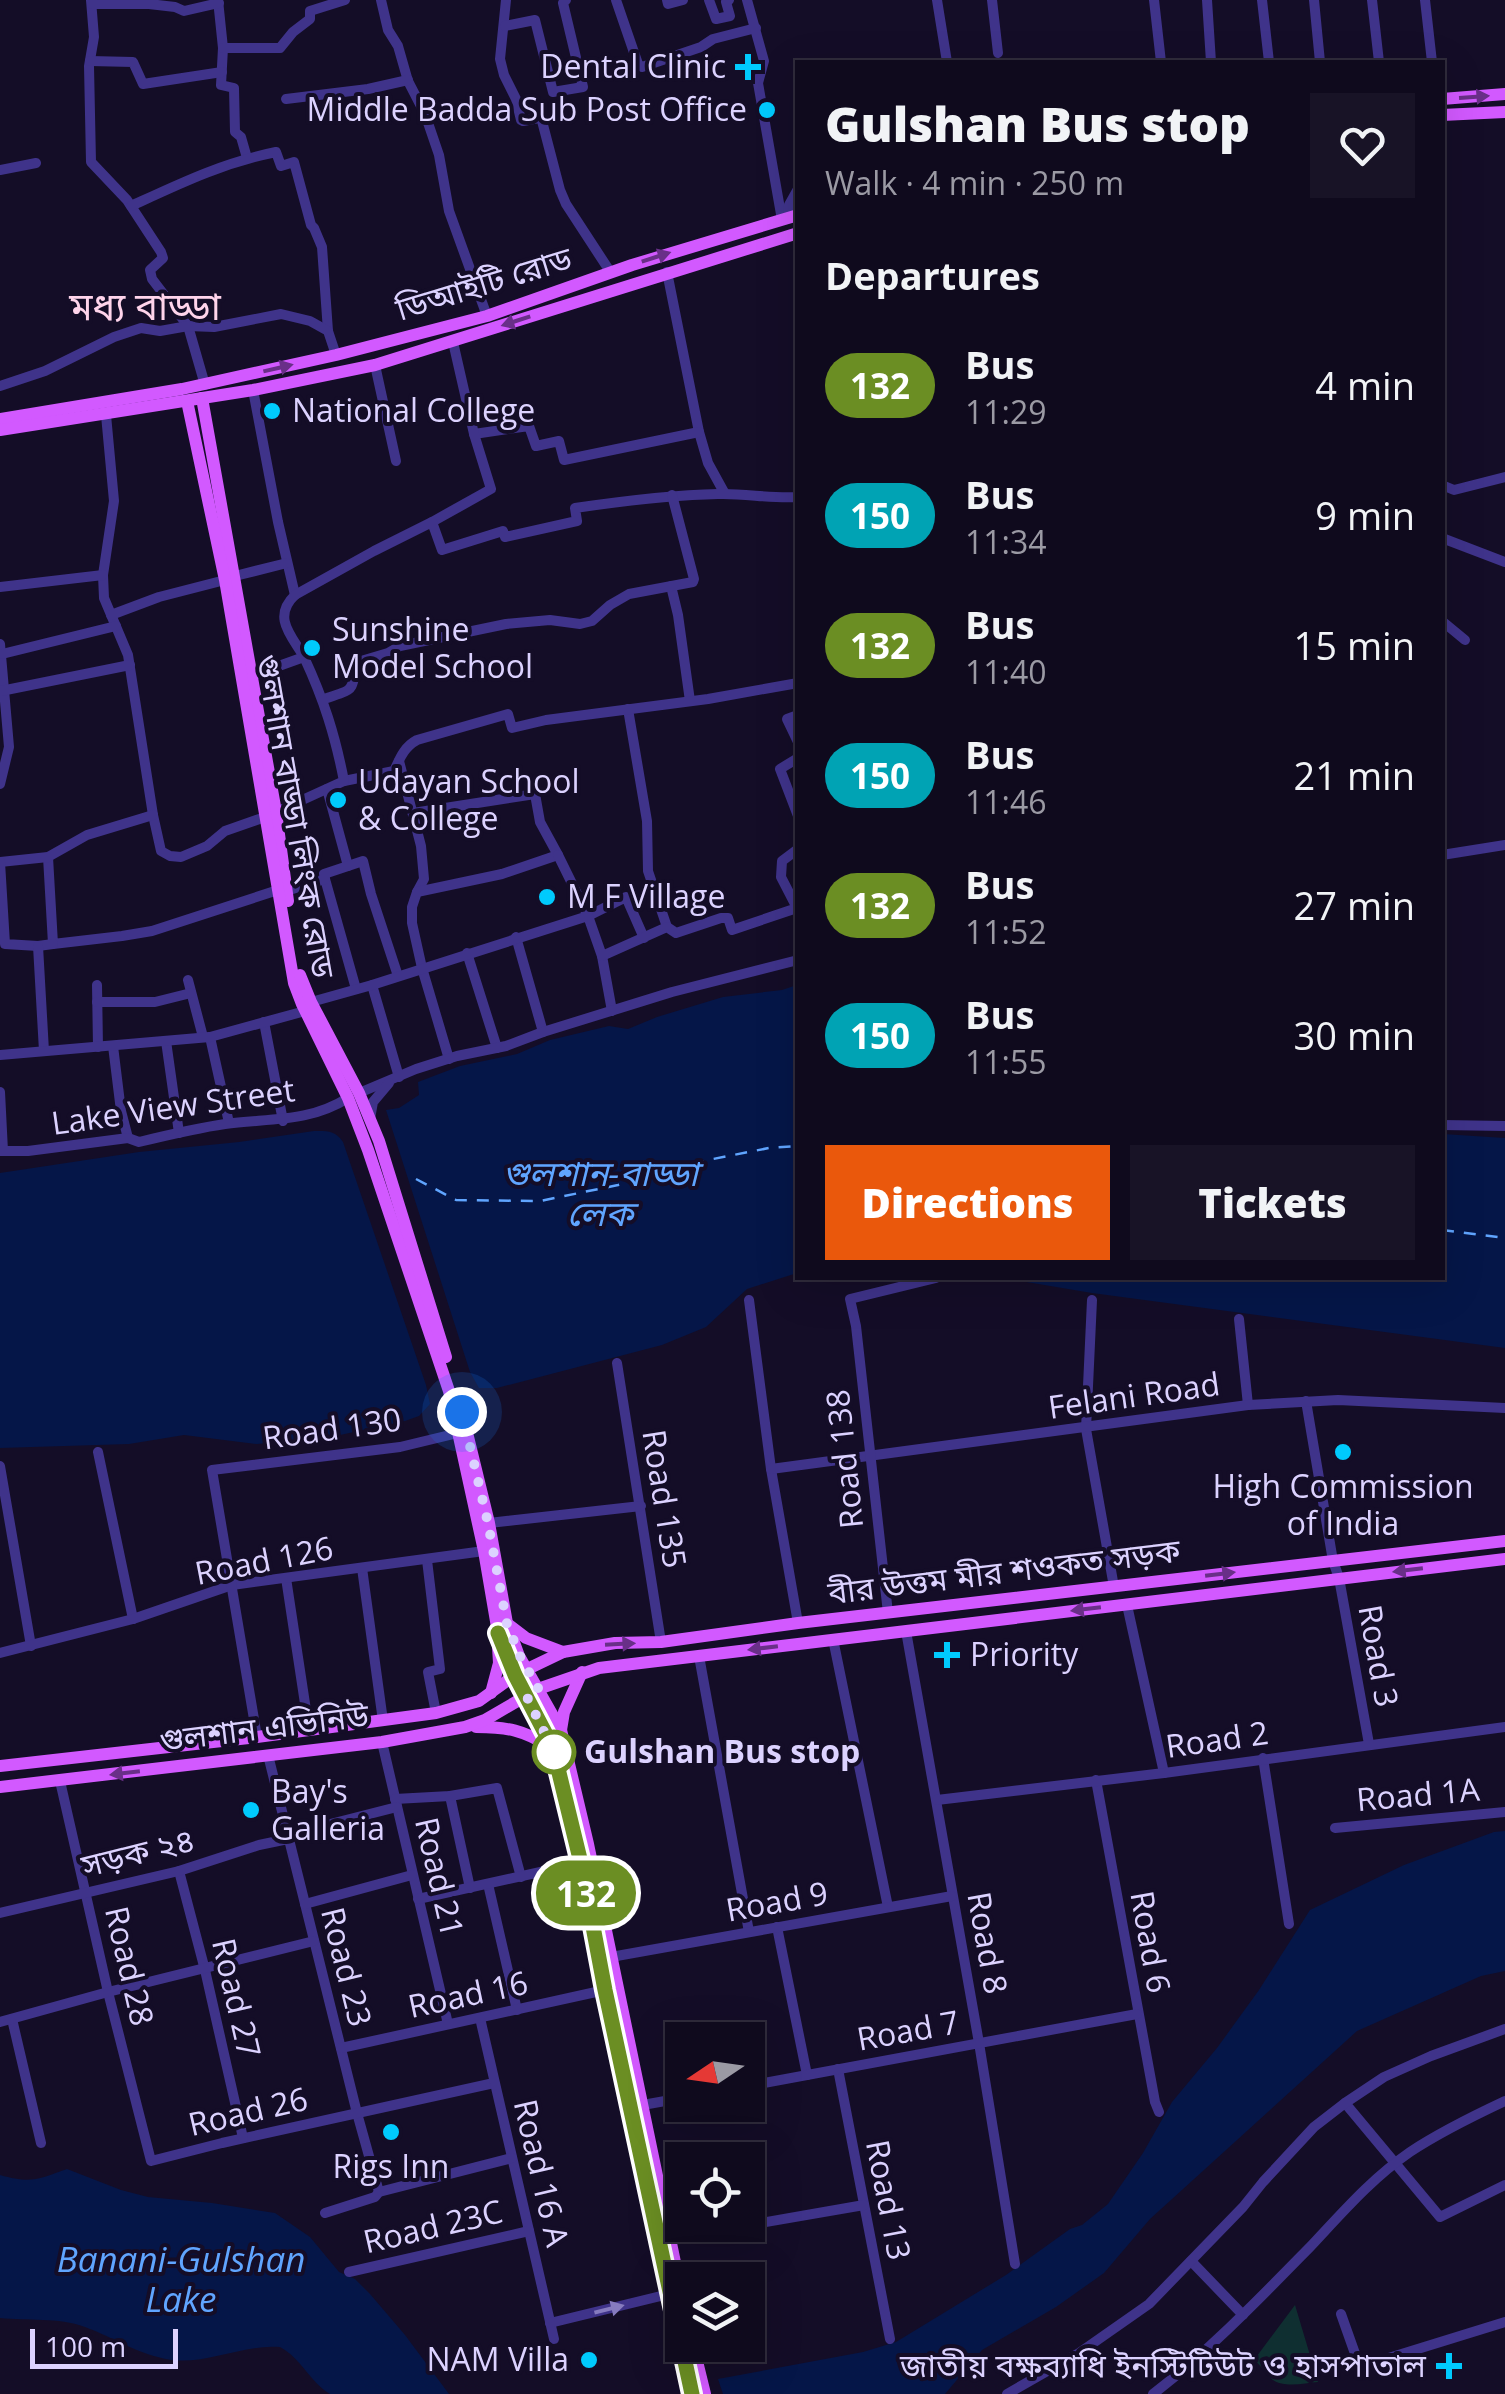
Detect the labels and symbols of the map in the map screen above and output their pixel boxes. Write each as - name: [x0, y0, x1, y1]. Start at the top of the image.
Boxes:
- place label: Dental Clinic: [540, 44, 726, 87]
- marker: Dental Clinic: [735, 54, 761, 80]
- place label: Middle Badda Sub Post Office: [307, 87, 747, 130]
- one-way arrow: [1458, 88, 1490, 104]
- marker: Middle Badda Sub Post Office: [756, 99, 778, 121]
- street label: ডিআইটি রোড: [389, 235, 578, 330]
- one-way arrow: [642, 249, 672, 264]
- district label: মধ্য বাড্ডা: [68, 279, 222, 331]
- one-way arrow: [501, 315, 531, 330]
- one-way arrow: [262, 360, 293, 376]
- place label: National College: [292, 388, 535, 431]
- marker: National College: [261, 400, 283, 422]
- place label: Sunshine Model School: [332, 607, 533, 687]
- marker: Sunshine Model School: [301, 637, 323, 659]
- street label: গুলশান বাড্ডা লিংক রোড: [247, 651, 346, 982]
- place label: Udayan School & College: [358, 759, 580, 839]
- marker: Udayan School & College: [327, 789, 349, 811]
- place label: M F Village: [567, 874, 725, 917]
- marker: M F Village: [536, 886, 558, 908]
- street label: Lake View Street: [48, 1067, 297, 1144]
- water label: গুলশান-বাড্ডা লেক: [502, 1149, 705, 1236]
- street label: Felani Road: [1045, 1361, 1222, 1428]
- your location: [437, 1387, 487, 1437]
- street label: Road 138: [815, 1388, 872, 1531]
- street label: Road 130: [260, 1397, 404, 1459]
- street label: Road 135: [633, 1426, 698, 1571]
- marker: High Commission of India: [1332, 1441, 1354, 1463]
- place label: High Commission of India: [1212, 1464, 1474, 1544]
- street label: Road 126: [191, 1525, 336, 1594]
- street label: বীর উত্তম মীর শওকত সড়ক: [824, 1527, 1184, 1614]
- one-way arrow: [1392, 1562, 1423, 1578]
- one-way arrow: [1205, 1566, 1237, 1582]
- street label: Road 3: [1349, 1601, 1410, 1710]
- one-way arrow: [1069, 1602, 1101, 1618]
- place label: Priority: [970, 1632, 1079, 1675]
- one-way arrow: [604, 1636, 636, 1652]
- one-way arrow: [746, 1640, 778, 1656]
- marker: Priority: [934, 1642, 960, 1668]
- street label: গুলশান এভিনিউ: [157, 1692, 372, 1761]
- street label: Road 2: [1163, 1710, 1271, 1767]
- place label: Gulshan Bus stop: [584, 1729, 860, 1772]
- marker: Gulshan Bus stop: [533, 1731, 575, 1773]
- one-way arrow: [108, 1765, 140, 1781]
- street label: Road 1A: [1355, 1767, 1482, 1820]
- place label: Bay's Galleria: [271, 1769, 385, 1849]
- marker: Bay's Galleria: [240, 1799, 262, 1821]
- street label: Road 21: [406, 1813, 475, 1941]
- street label: সড়ক ২৪: [76, 1817, 199, 1887]
- line badge: 132: [528, 1860, 644, 1926]
- street label: Road 9: [722, 1870, 831, 1931]
- street label: Road 6: [1121, 1887, 1182, 1996]
- street label: Road 8: [958, 1888, 1019, 1997]
- street label: Road 28: [96, 1902, 165, 2030]
- street label: Road 23: [312, 1903, 383, 2031]
- street label: Road 27: [203, 1934, 272, 2062]
- street label: Road 16: [404, 1960, 531, 2027]
- street label: Road 7: [853, 1999, 962, 2060]
- north arrow: [665, 2022, 765, 2122]
- street label: Road 26: [184, 2076, 312, 2145]
- street label: Road 16 A: [505, 2095, 580, 2251]
- marker: Rigs Inn: [380, 2121, 402, 2143]
- street label: Road 13: [857, 2136, 922, 2263]
- place label: Rigs Inn: [333, 2144, 449, 2187]
- street label: Road 23C: [359, 2189, 506, 2262]
- water label: Banani-Gulshan Lake: [57, 2235, 305, 2322]
- one-way arrow: [594, 2300, 625, 2316]
- scale bar: [30, 2324, 178, 2368]
- place label: NAM Villa: [426, 2337, 569, 2380]
- place label: জাতীয় বক্ষব্যাধি ইনস্টিটিউট ও হাসপাতাল: [899, 2343, 1427, 2386]
- marker: NAM Villa: [578, 2349, 600, 2371]
- marker: জাতীয় বক্ষব্যাধি ইনস্টিটিউট ও হাসপাতাল: [1436, 2353, 1462, 2379]

